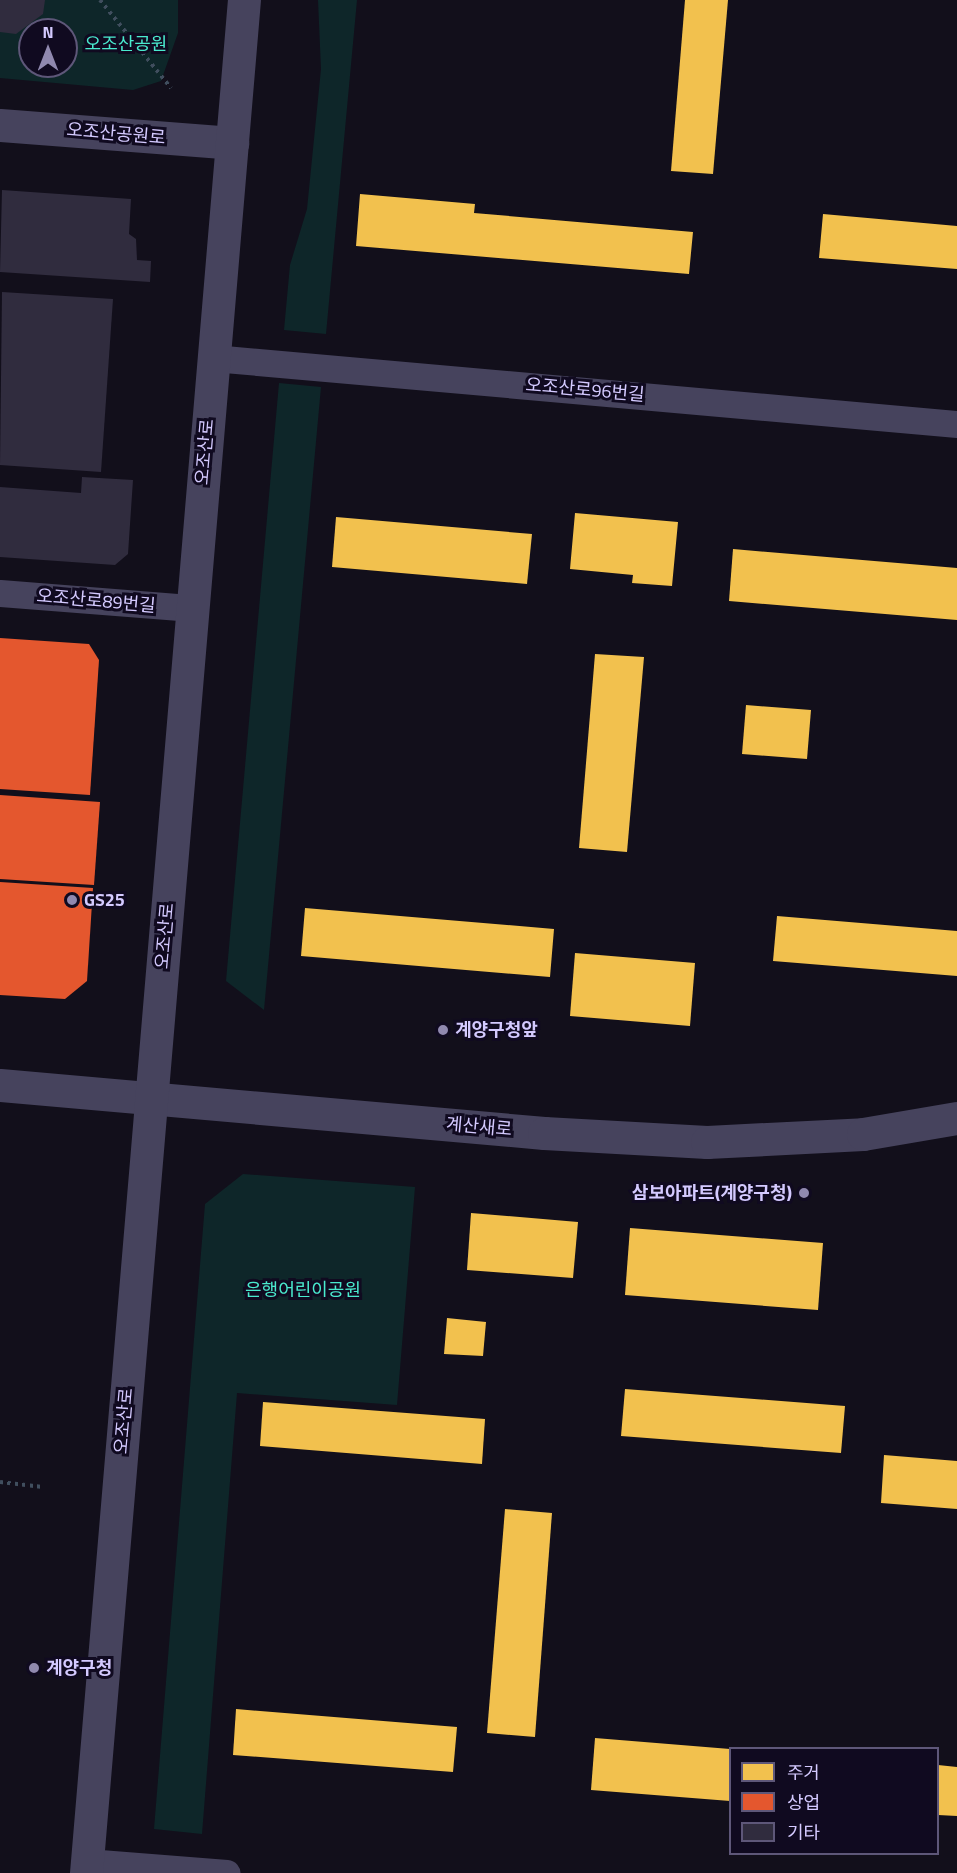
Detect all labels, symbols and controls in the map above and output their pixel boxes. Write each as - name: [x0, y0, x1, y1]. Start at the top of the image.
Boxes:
- north arrow: [18, 18, 78, 78]
- text: N: [42, 20, 54, 44]
- park label: 오조산공원: [85, 33, 167, 55]
- street label: 오조산공원로: [66, 119, 166, 149]
- street label: 오조산로96번길: [525, 374, 645, 406]
- street label: 오조산로: [191, 418, 219, 486]
- street label: 오조산로89번길: [36, 585, 156, 617]
- place label: GS25: [84, 889, 125, 911]
- marker: GS25: [65, 893, 79, 907]
- street label: 오조산로: [151, 902, 179, 970]
- place label: 계양구청앞: [455, 1019, 538, 1041]
- marker: 계양구청앞: [436, 1023, 450, 1037]
- street label: 계산새로: [445, 1113, 513, 1141]
- place label: 삼보아파트(계양구청): [632, 1182, 792, 1204]
- marker: 삼보아파트(계양구청): [797, 1186, 811, 1200]
- park label: 은행어린이공원: [245, 1279, 361, 1301]
- street label: 오조산로: [110, 1387, 138, 1455]
- place label: 계양구청: [46, 1657, 112, 1679]
- marker: 계양구청: [27, 1661, 41, 1675]
- legend: [729, 1747, 939, 1855]
- text: 주거: [787, 1759, 820, 1786]
- text: 상업: [787, 1789, 820, 1816]
- text: 기타: [787, 1819, 820, 1846]

